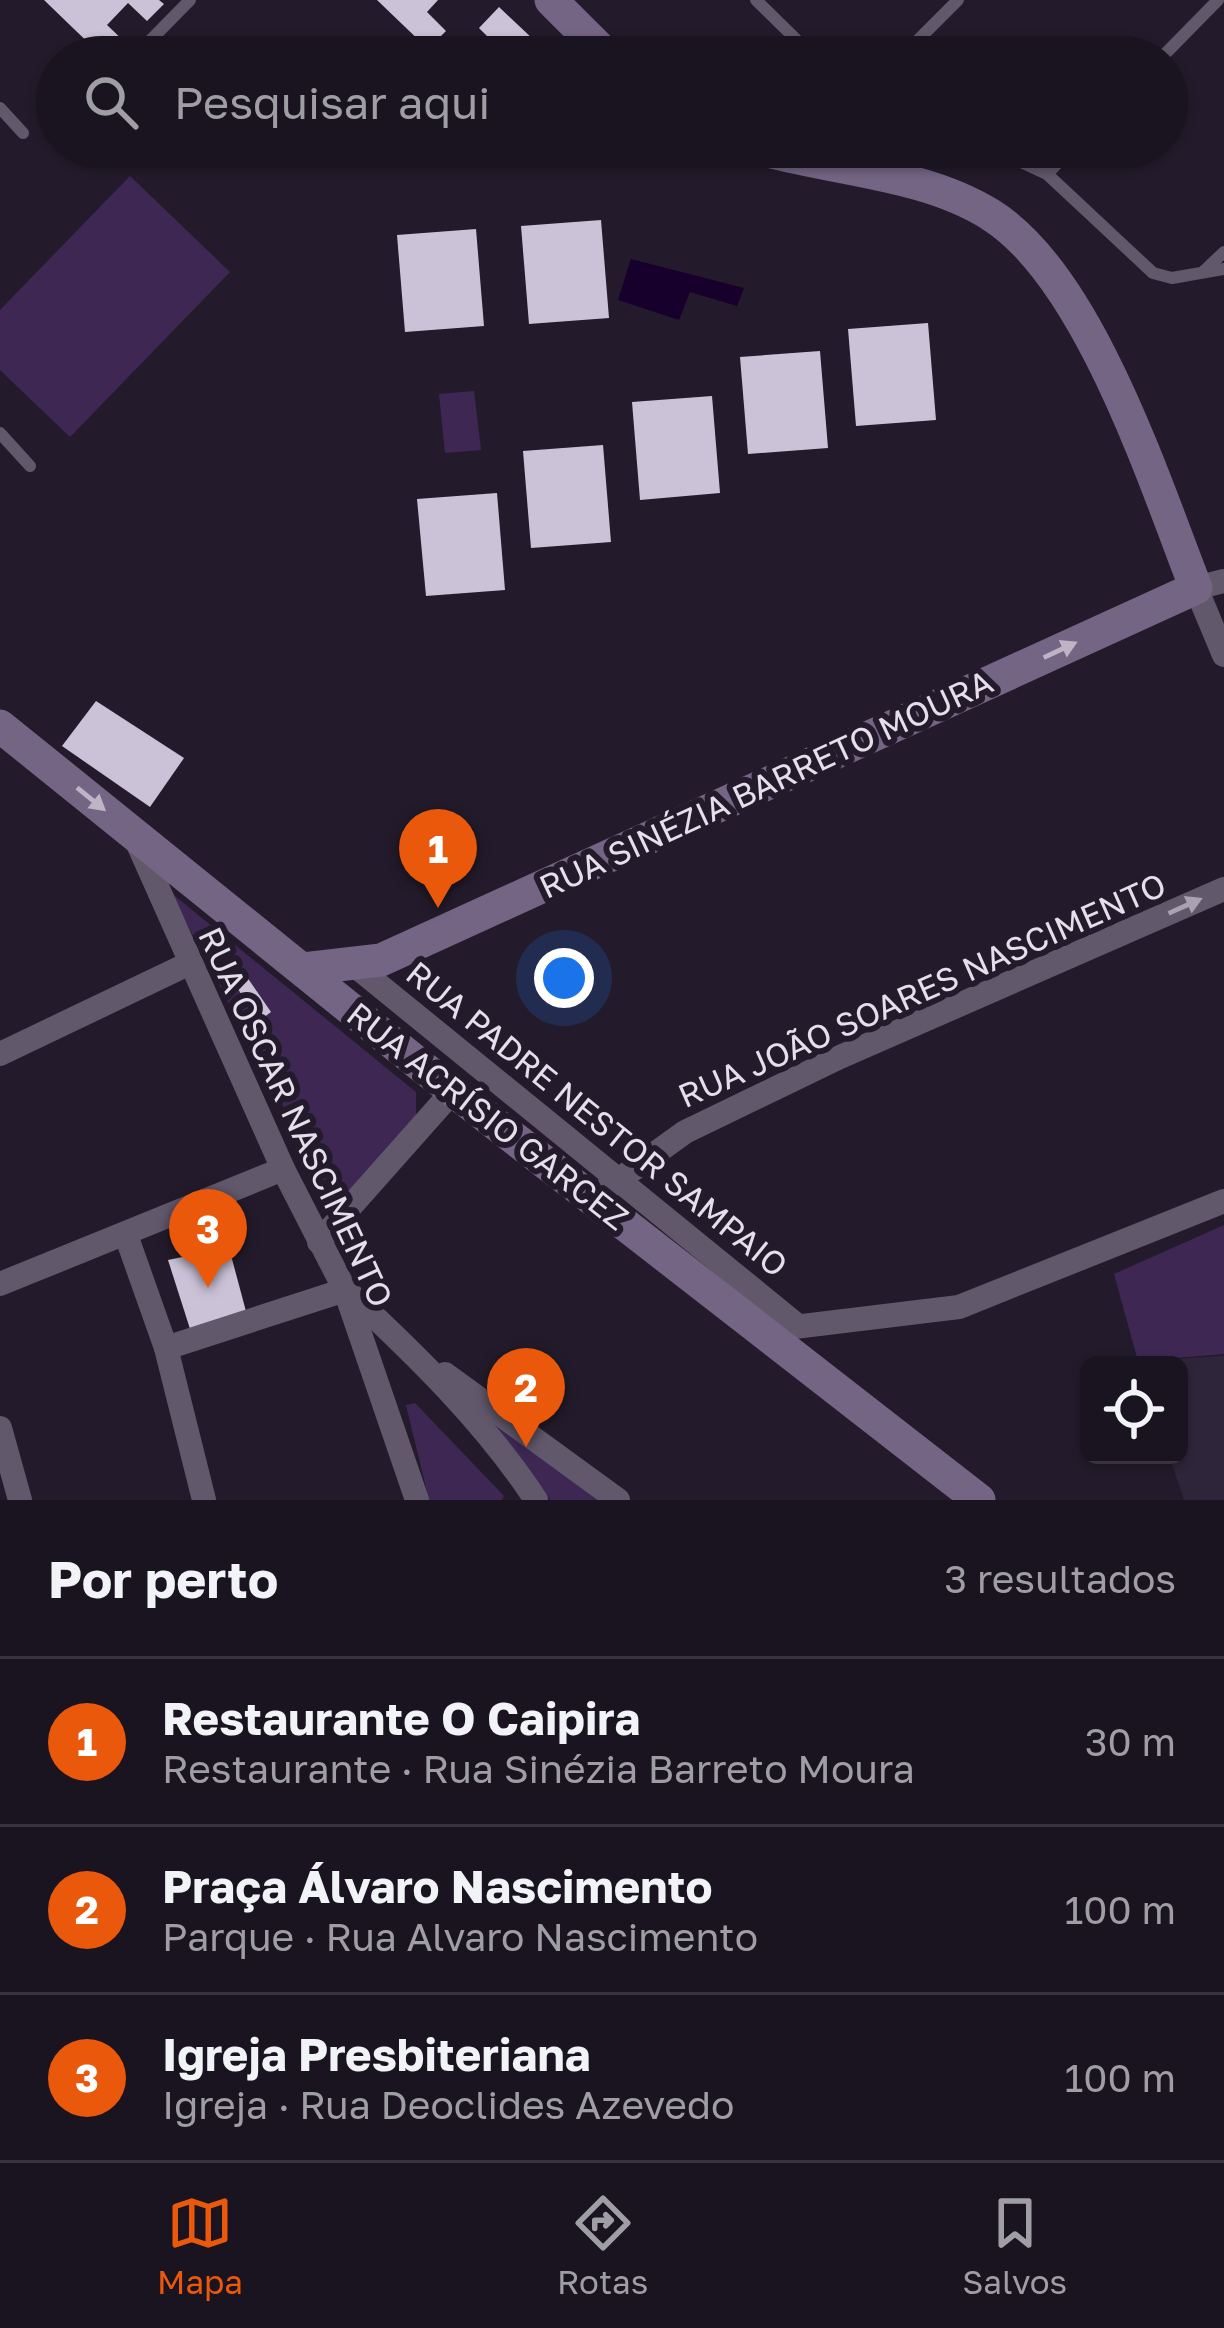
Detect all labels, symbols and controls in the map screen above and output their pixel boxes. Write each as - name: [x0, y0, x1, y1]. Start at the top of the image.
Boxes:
- search box: [36, 36, 1188, 168]
- icon: search: [78, 69, 144, 135]
- text: Pesquisar aqui: [174, 75, 490, 129]
- one-way arrow: [1043, 640, 1078, 660]
- street label: RUA SINÉZIA BARRETO MOURA: [533, 661, 999, 906]
- one-way arrow: [76, 786, 107, 812]
- pin: 1: [399, 809, 477, 908]
- street label: RUA JOÃO SOARES NASCIMENTO: [672, 864, 1171, 1115]
- one-way arrow: [1168, 896, 1203, 916]
- street label: RUA OSCAR NASCIMENTO: [191, 921, 402, 1313]
- your location: [534, 948, 594, 1008]
- street label: RUA PADRE NESTOR SAMPAIO: [399, 953, 796, 1284]
- street label: RUA ACRÍSIO GARCEZ: [340, 994, 637, 1237]
- pin: 3: [169, 1189, 247, 1288]
- pin: 2: [487, 1348, 565, 1447]
- map controls: [1080, 1356, 1188, 1464]
- button: locate: [1080, 1356, 1188, 1464]
- text: Por perto: [48, 1548, 278, 1609]
- text: 3 resultados: [944, 1555, 1176, 1602]
- text: Restaurante O Caipira: [162, 1691, 640, 1745]
- text: 1: [77, 1718, 97, 1765]
- text: 30 m: [1085, 1718, 1176, 1765]
- text: Restaurante · Rua Sinézia Barreto Moura: [162, 1745, 915, 1792]
- text: Praça Álvaro Nascimento: [162, 1859, 713, 1913]
- text: 2: [75, 1886, 99, 1933]
- text: 100 m: [1064, 1886, 1176, 1933]
- text: Parque · Rua Alvaro Nascimento: [162, 1913, 758, 1960]
- text: Igreja Presbiteriana: [162, 2027, 591, 2081]
- text: 3: [75, 2054, 99, 2101]
- text: 100 m: [1064, 2054, 1176, 2101]
- text: Igreja · Rua Deoclides Azevedo: [162, 2081, 734, 2128]
- tab: Mapa: [157, 2190, 243, 2301]
- tab: Rotas: [557, 2190, 648, 2301]
- tab: Salvos: [962, 2190, 1067, 2301]

